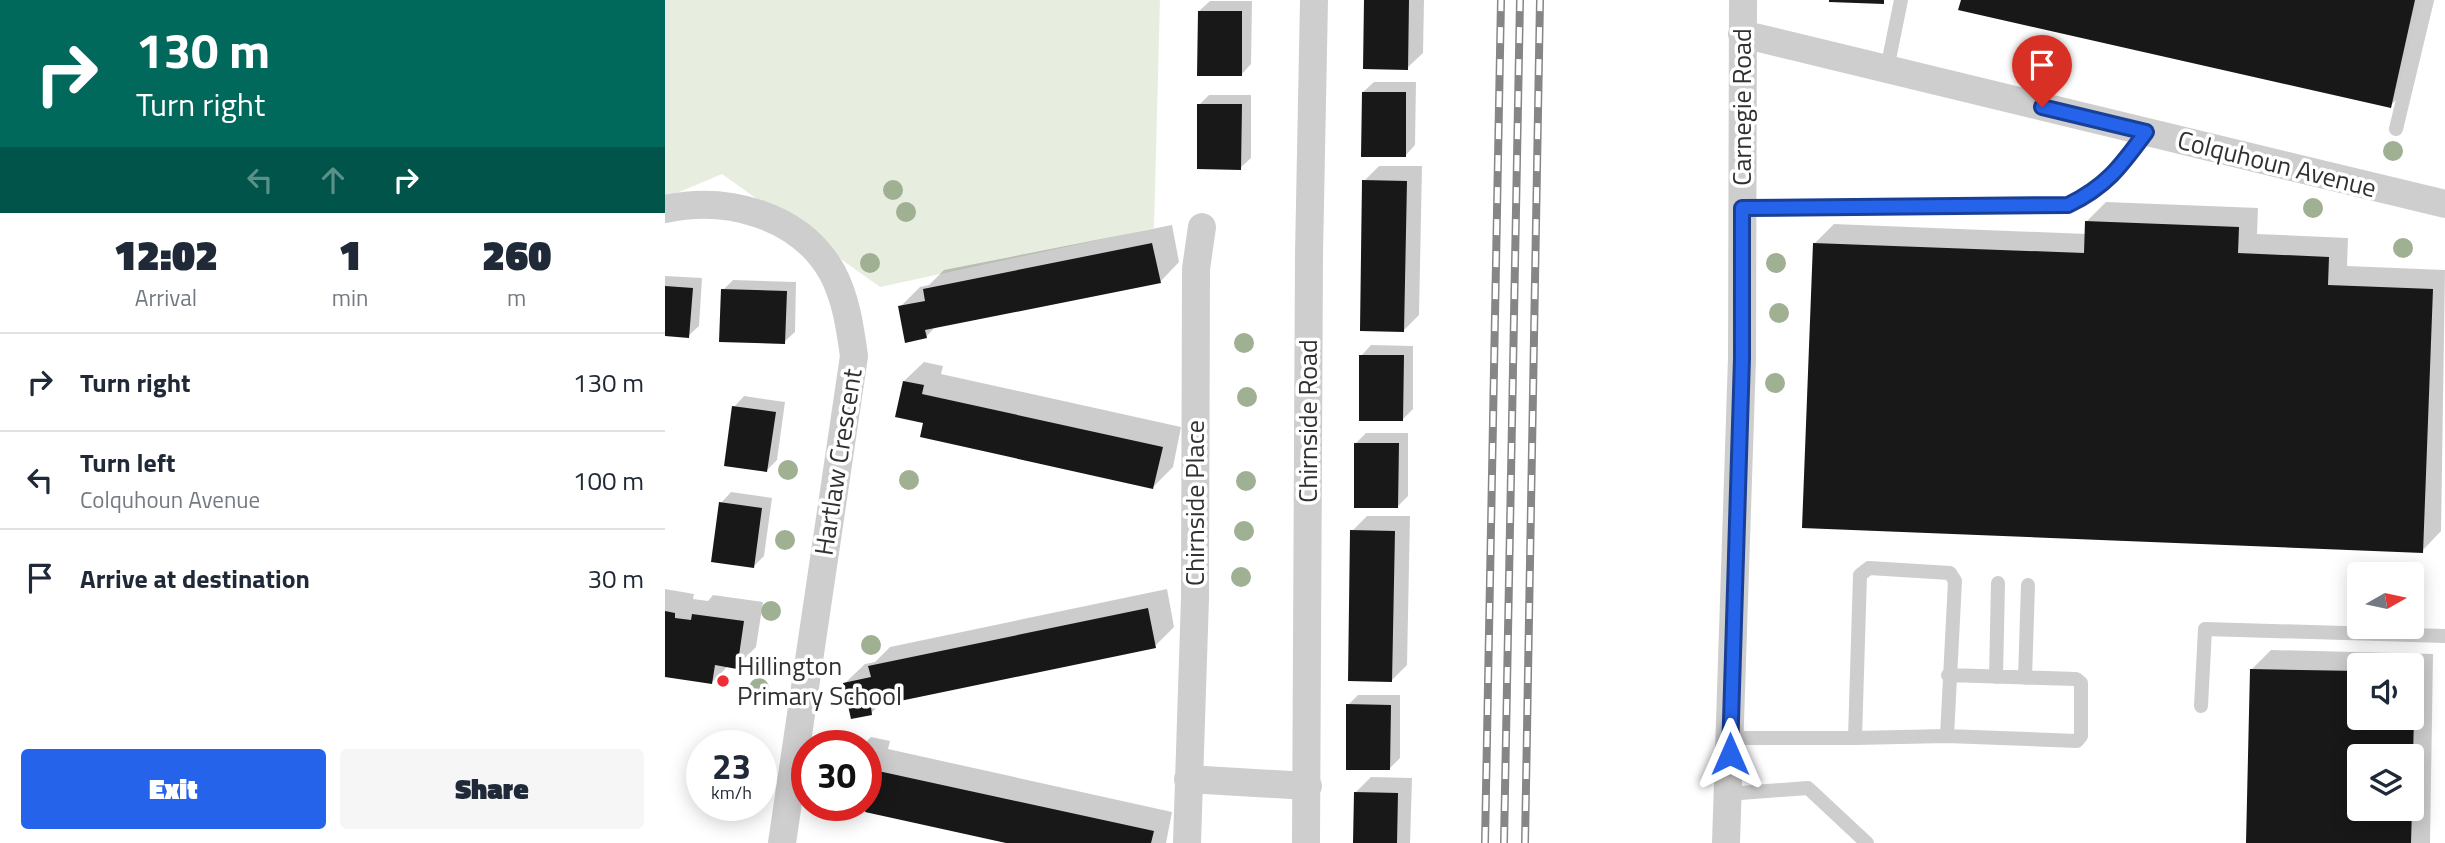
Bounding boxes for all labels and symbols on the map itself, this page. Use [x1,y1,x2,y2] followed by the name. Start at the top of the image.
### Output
[1722,28,1761,186] street label: Carnegie Road
[2012,35,2072,107] pin
[2174,120,2381,207] street label: Colquhoun Avenue
[1288,339,1327,503] street label: Chirnside Road
[803,366,872,558] street label: Hartlaw Crescent
[1175,420,1214,586] street label: Chirnside Place
[2347,562,2424,639] north arrow
[737,646,902,715] place label: Hillington Primary School
[715,673,731,689] marker: Hillington Primary School
[1693,717,1767,791] position arrow
[791,730,882,821] speed limit sign: 30

